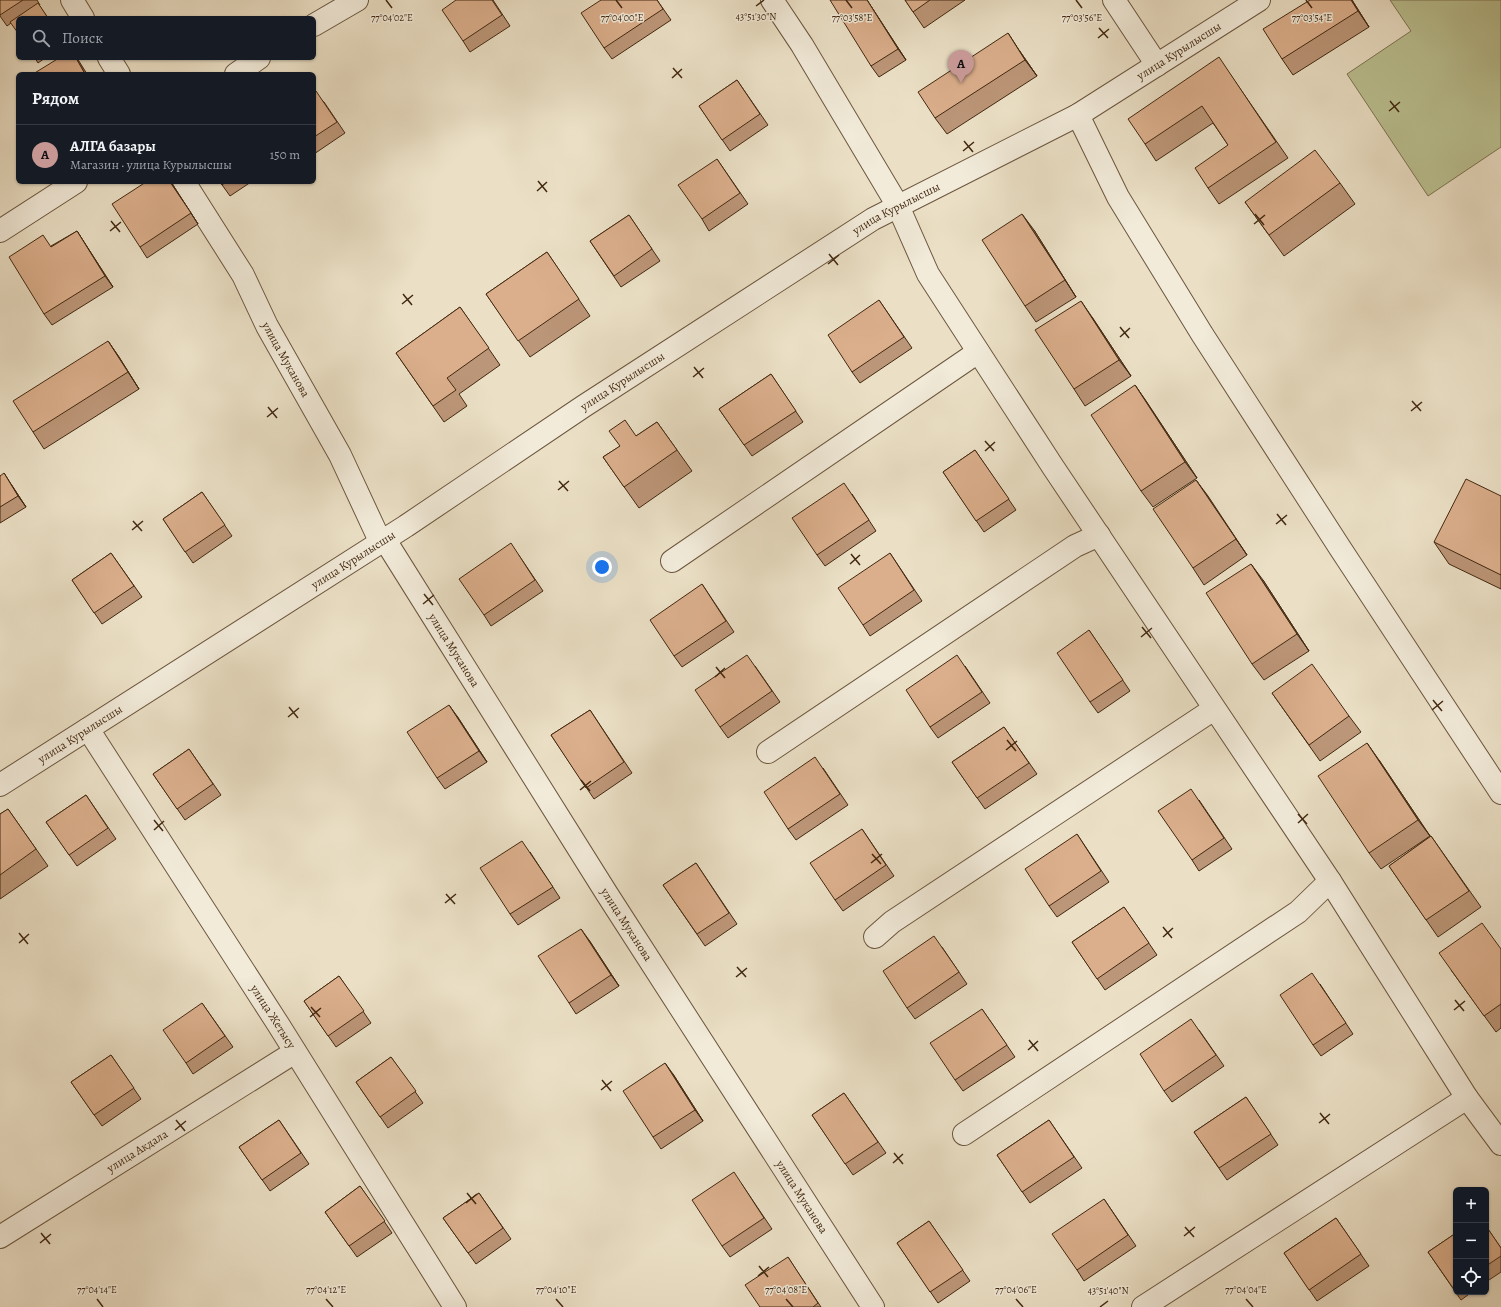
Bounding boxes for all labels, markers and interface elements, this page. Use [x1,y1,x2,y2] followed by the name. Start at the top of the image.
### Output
[736,10,776,23] text: 43°51'30"N
[371,11,413,24] text: 77°04'02"E
[601,11,643,24] text: 77°04'00"E
[832,11,872,24] text: 77°03'58"E
[1062,11,1102,24] text: 77°03'56"E
[1292,11,1332,24] text: 77°03'54"E
[16,16,316,60] search box
[1133,18,1224,84] street label: улица Курылысшы
[30,27,52,49] icon: search
[62,28,103,48] text: Поиск
[948,50,974,83] pin: A
[32,87,79,110] text: Рядом
[70,136,156,156] text: АЛГА базары
[41,146,49,163] text: A
[270,146,300,163] text: 150 m
[70,156,232,173] text: Магазин · улица Курылысшы
[848,178,943,239] street label: улица Курылысшы
[258,318,314,401] street label: улица Муканова
[576,348,668,415] street label: улица Курылысшы
[307,527,399,593] street label: улица Курылысшы
[592,557,612,577] your location
[424,609,483,690] street label: улица Муканова
[34,701,125,767] street label: улица Курылысшы
[596,884,656,965] street label: улица Муканова
[246,981,300,1052] street label: улица Жетысу
[103,1126,171,1177] street label: улица Акдала
[772,1156,832,1237] street label: улица Муканова
[1453,1187,1489,1295] map controls
[1453,1187,1489,1223] button: +
[1453,1223,1489,1259] button: −
[1453,1259,1489,1295] button: locate
[77,1283,117,1296] text: 77°04'14"E
[306,1283,346,1296] text: 77°04'12"E
[536,1283,576,1296] text: 77°04'10"E
[765,1283,807,1296] text: 77°04'08"E
[995,1283,1037,1296] text: 77°04'06"E
[1225,1283,1267,1296] text: 77°04'04"E
[1087,1284,1129,1297] text: 43°51'40"N

